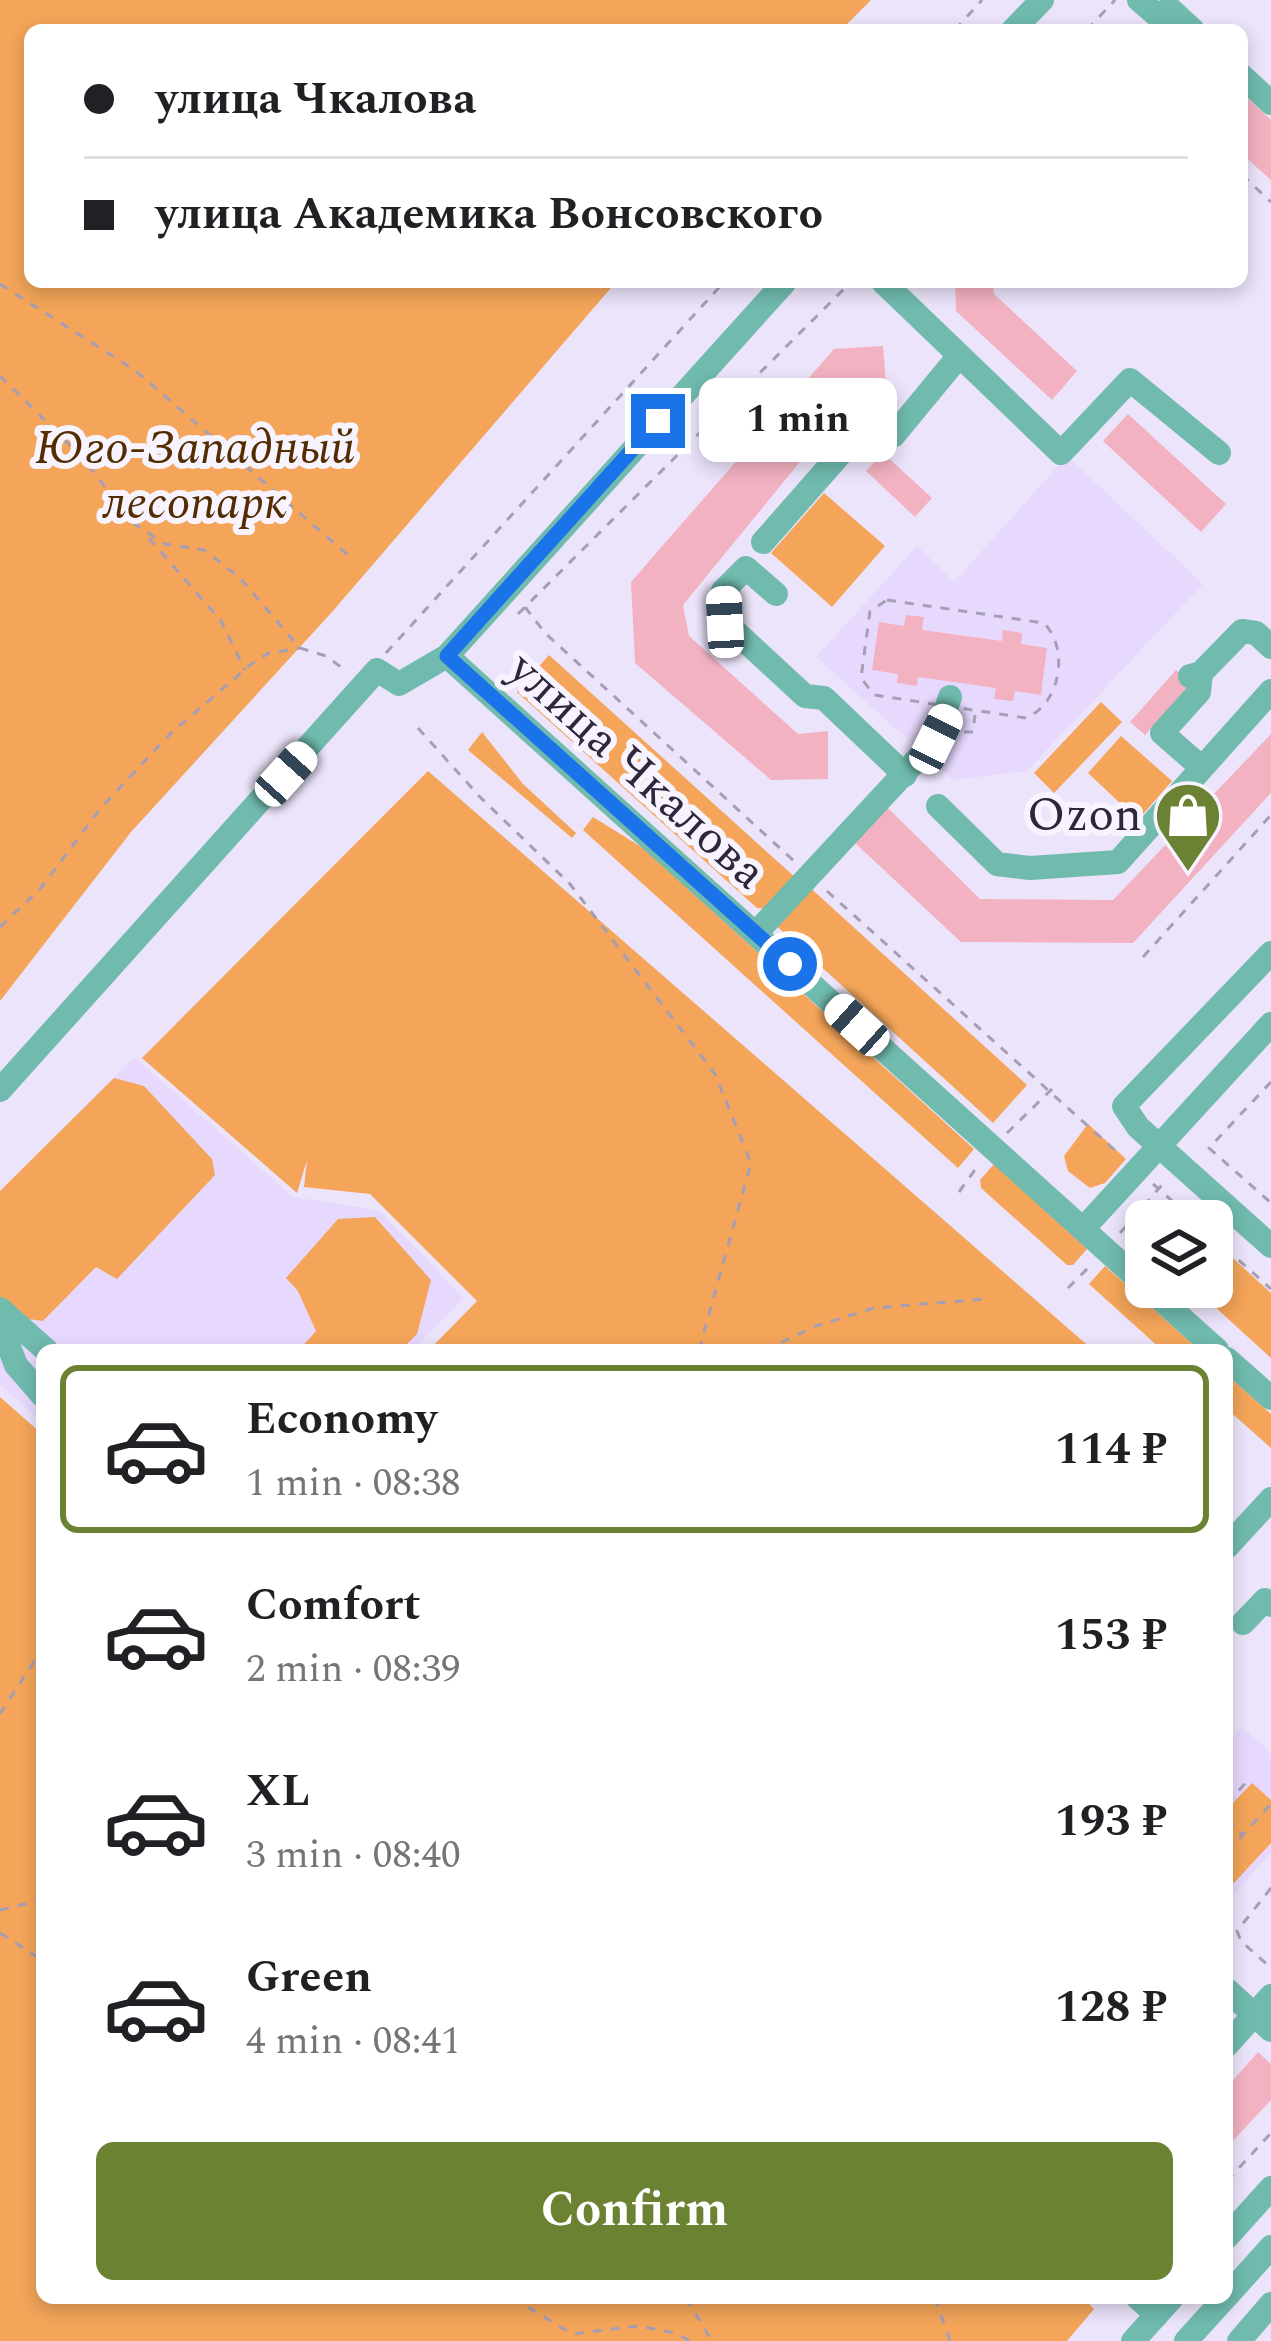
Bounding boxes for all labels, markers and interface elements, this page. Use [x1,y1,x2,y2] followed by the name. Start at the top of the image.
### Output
[156,65,477,134] text: улица Чкалова
[156,180,823,249] text: улица Академика Вонсовского
[700,379,898,463] callout: 1 min
[746,390,850,449] text: 1 min
[631,394,685,448] route end
[35,412,355,540] park label: Юго-Западный лесопарк
[705,585,745,659] car
[490,633,783,907] street label: улица Чкалова
[904,699,968,779] car
[249,735,323,813] car
[1027,779,1142,852] place label: Ozon
[1153,780,1223,874] shop icon: Ozon
[763,937,817,991] route start
[818,988,896,1062] car
[1125,1200,1233,1308] map controls
[1125,1200,1233,1308] button: layers
[246,1385,437,1454] text: Economy
[102,1395,210,1503] icon: car
[1055,1415,1167,1484] text: 114 ₽
[246,1454,461,1513] text: 1 min · 08:38
[246,1571,421,1640] text: Comfort
[102,1581,210,1689] icon: car
[1055,1601,1167,1670] text: 153 ₽
[246,1640,461,1699] text: 2 min · 08:39
[246,1757,310,1826] text: XL
[102,1767,210,1875] icon: car
[1055,1787,1167,1856] text: 193 ₽
[246,1826,461,1885] text: 3 min · 08:40
[246,1943,372,2012] text: Green
[102,1953,210,2061] icon: car
[1055,1973,1167,2042] text: 128 ₽
[246,2012,461,2071] text: 4 min · 08:41
[96,2142,1173,2280] button: Confirm

